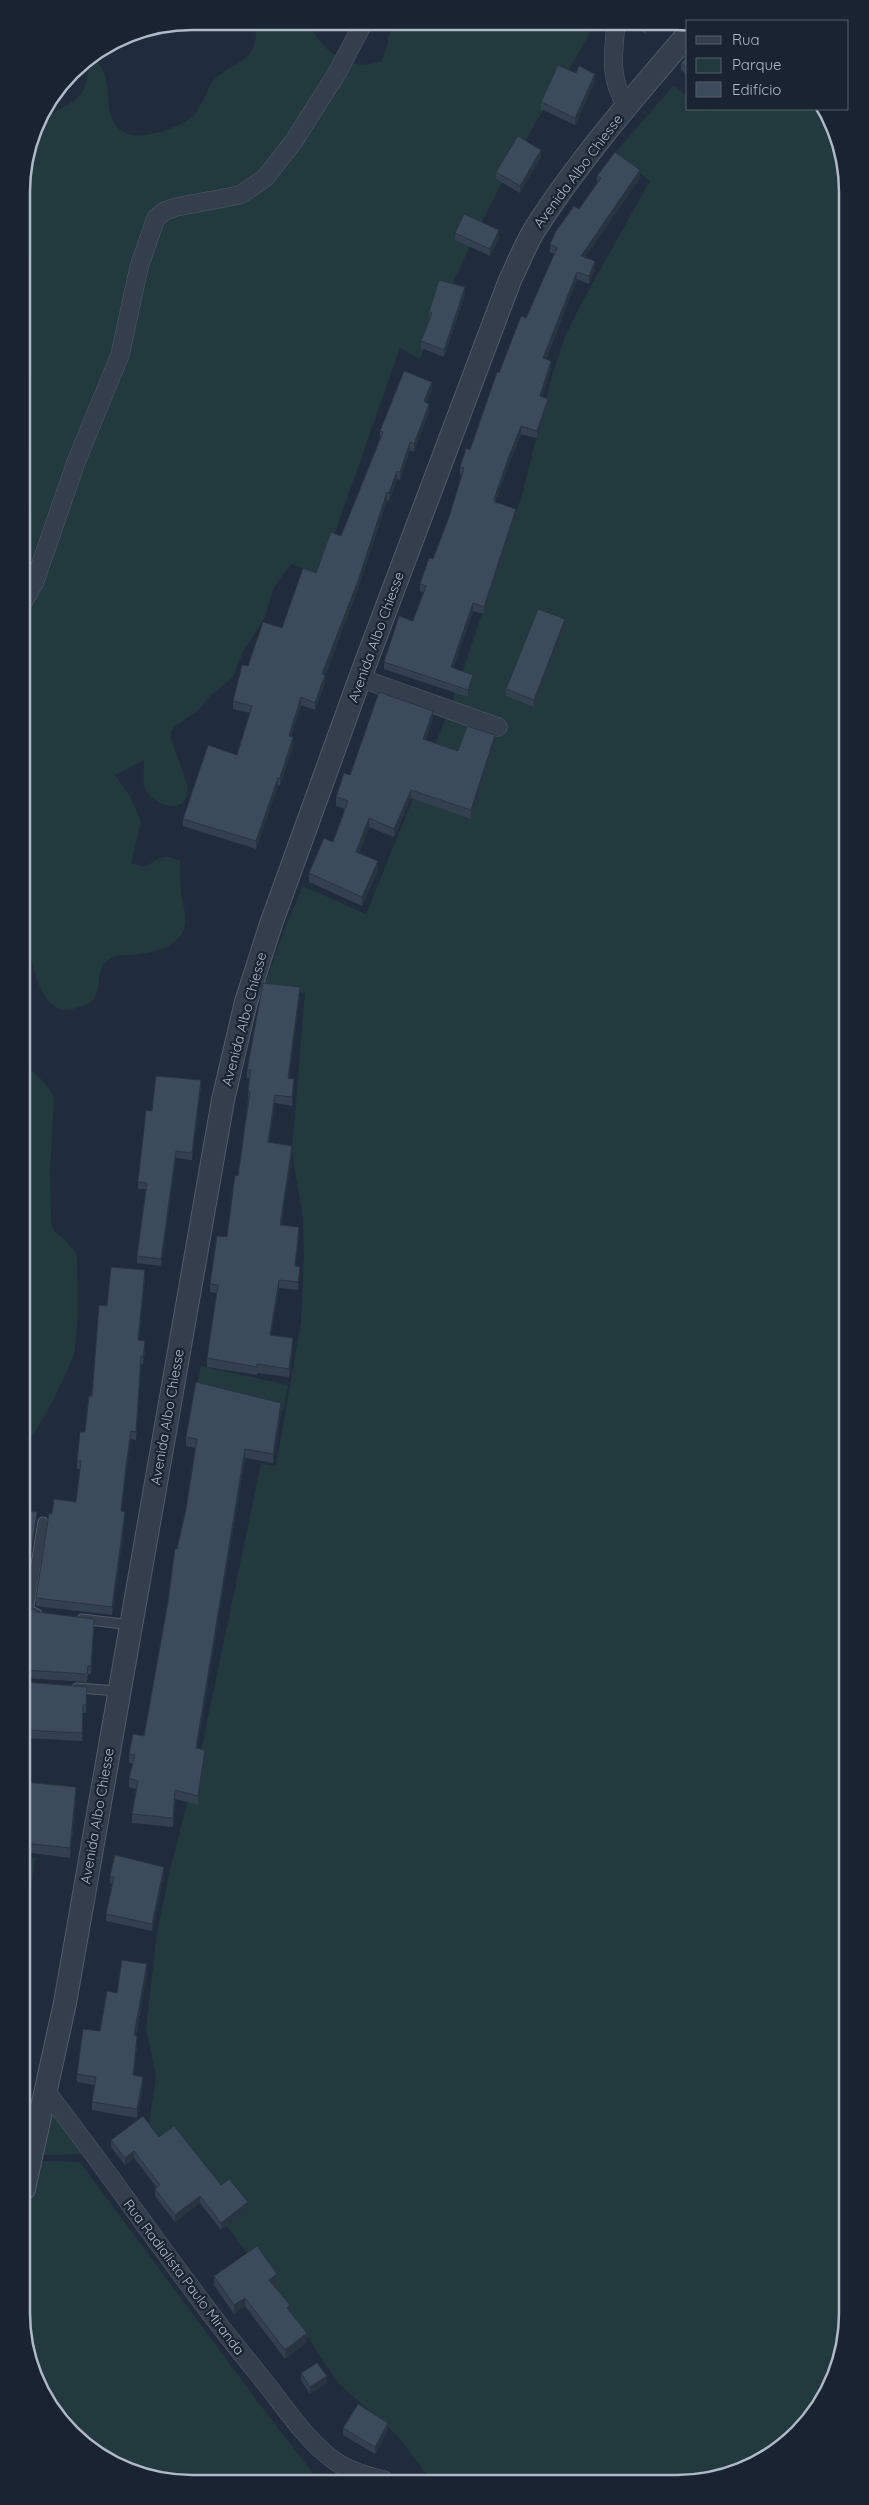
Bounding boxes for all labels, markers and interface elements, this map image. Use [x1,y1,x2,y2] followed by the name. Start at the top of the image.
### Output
[686,20,849,110] legend
[732,30,760,49] text: Rua
[732,55,782,74] text: Parque
[732,80,781,99] text: Edifício
[529,110,627,231] street label: Avenida Albo Chiesse
[344,569,408,705] street label: Avenida Albo Chiesse
[217,950,271,1088] street label: Avenida Albo Chiesse
[146,1347,188,1486] street label: Avenida Albo Chiesse
[76,1746,118,1885] street label: Avenida Albo Chiesse
[119,2196,249,2358] street label: Rua Radialista Paulo Miranda

